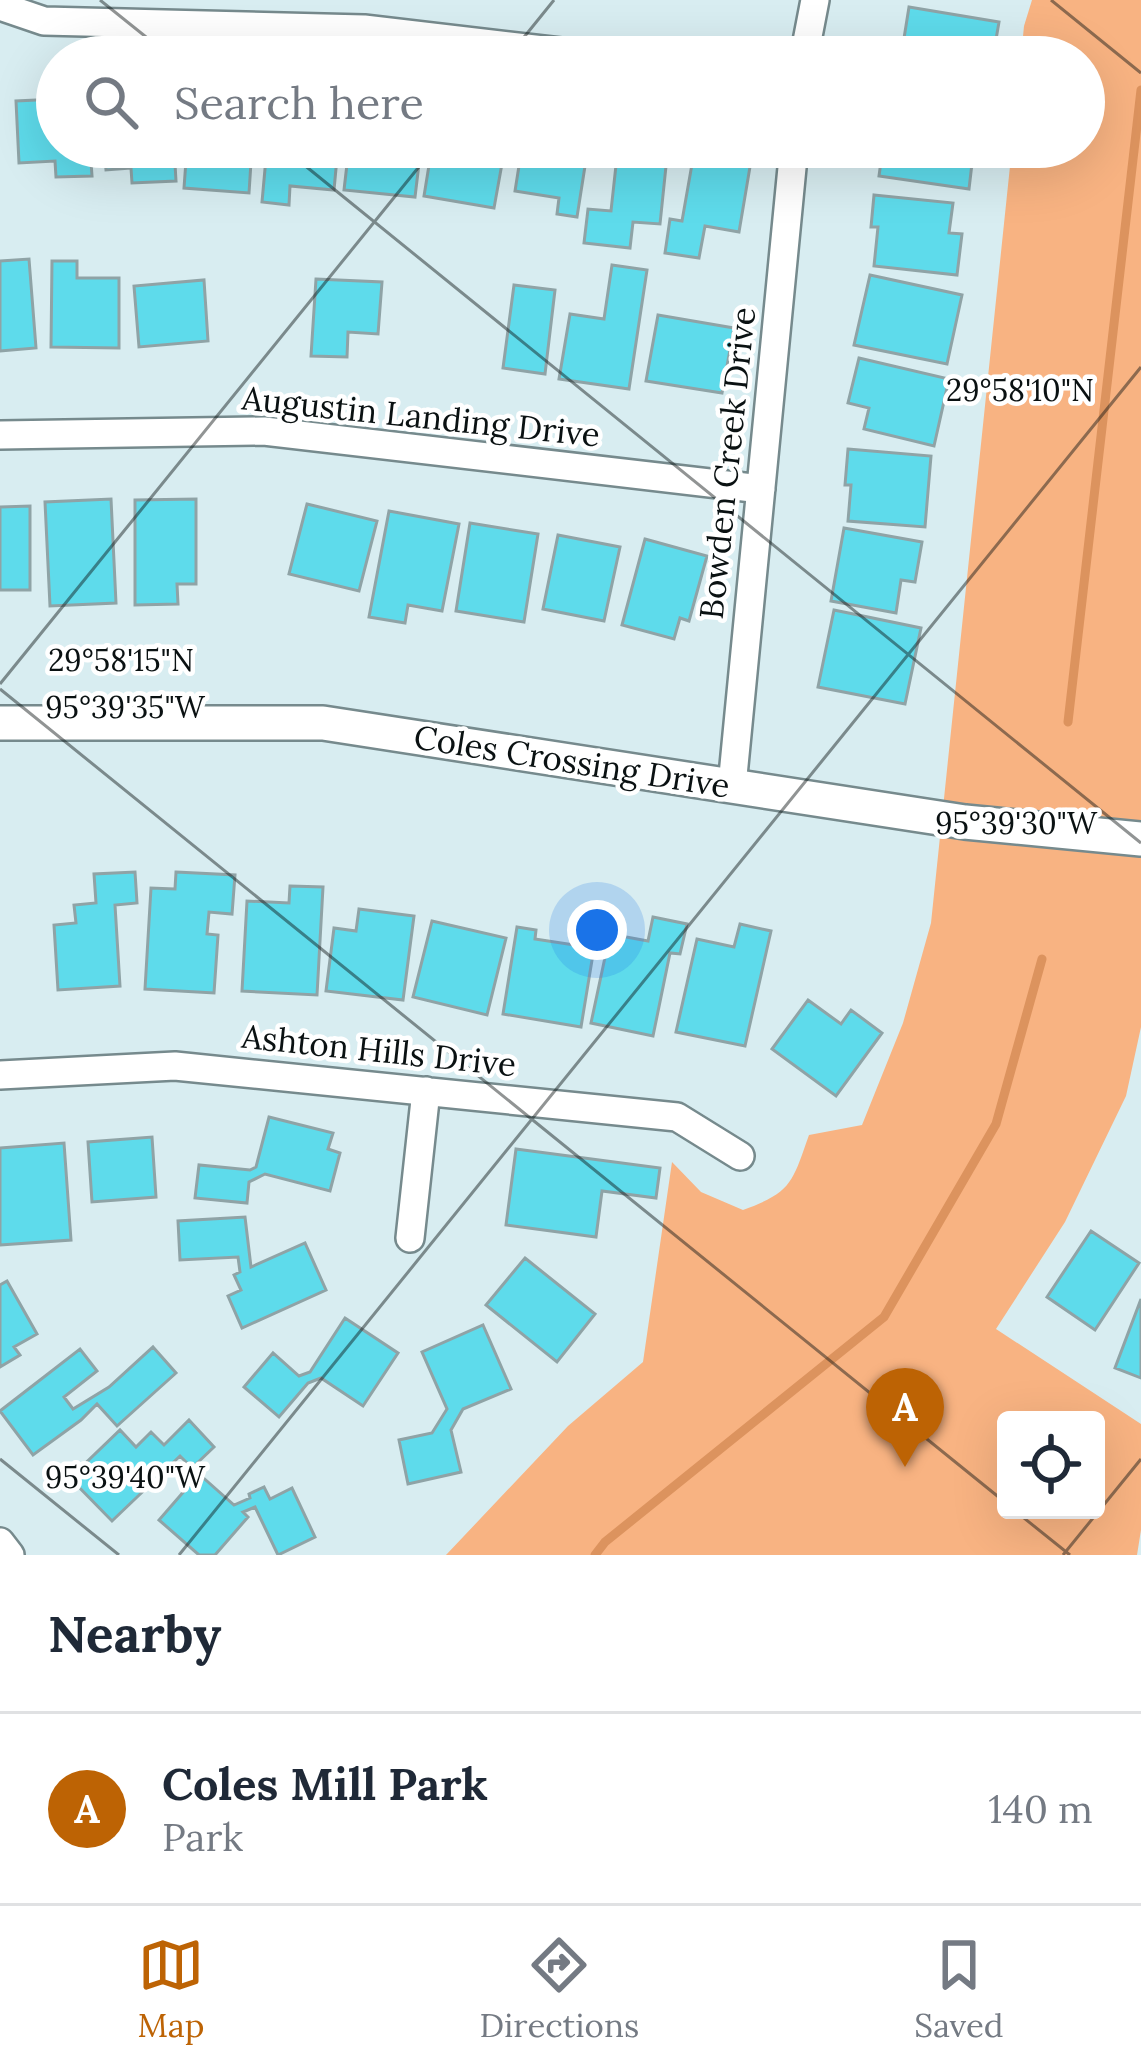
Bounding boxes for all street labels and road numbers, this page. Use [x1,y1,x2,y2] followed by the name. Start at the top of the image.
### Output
[690,305,764,621] street label: Bowden Creek Drive
[239,376,602,456] street label: Augustin Landing Drive
[411,715,733,807] street label: Coles Crossing Drive
[239,1015,518,1085] street label: Ashton Hills Drive

